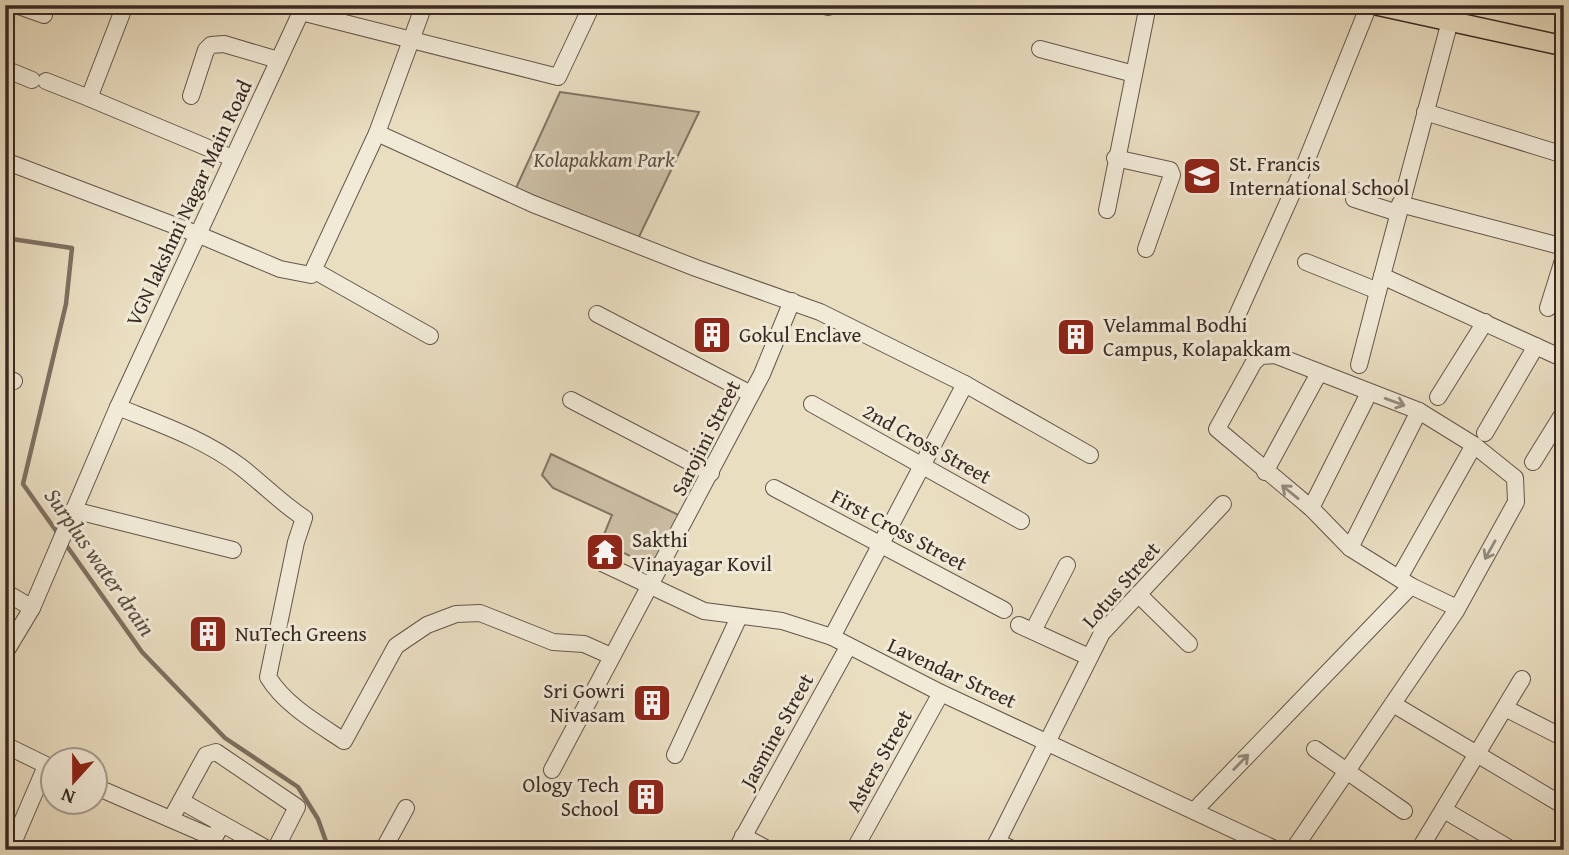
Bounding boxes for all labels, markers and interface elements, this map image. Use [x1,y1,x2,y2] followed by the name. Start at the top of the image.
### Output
[118,74,260,331] street label: VGN lakshmi Nagar Main Road
[532,144,675,175] park label: Kolapakkam Park
[1229,148,1410,203] place label: St. Francis International School
[1181,155,1223,197] school or university icon: St. Francis International School
[1103,309,1291,364] place label: Velammal Bodhi Campus, Kolapakkam
[691,314,733,356] building icon: Gokul Enclave
[1055,316,1097,358] building icon: Velammal Bodhi Campus, Kolapakkam
[739,319,862,350] place label: Gokul Enclave
[663,374,748,501] street label: Sarojini Street
[857,395,998,492] street label: 2nd Cross Street
[1383,397,1405,409] one-way arrow
[37,481,164,643] water label: Surplus water drain
[826,481,973,579] street label: First Cross Street
[1282,484,1300,499] one-way arrow
[632,524,772,579] place label: Sakthi Vinayagar Kovil
[584,531,626,573] temple icon: Sakthi Vinayagar Kovil
[1074,534,1167,635] street label: Lotus Street
[1483,539,1497,559] one-way arrow
[187,613,229,655] building icon: NuTech Greens
[235,618,367,649] place label: NuTech Greens
[883,629,1022,716] street label: Lavendar Street
[731,667,821,797] street label: Jasmine Street
[543,675,625,730] place label: Sri Gowri Nivasam
[631,682,673,724] building icon: Sri Gowri Nivasam
[838,703,920,818] street label: Asters Street
[38,746,108,816] north arrow
[1233,754,1250,771] one-way arrow
[523,769,619,824] place label: Ology Tech School
[625,776,667,818] building icon: Ology Tech School
[57,781,79,812] text: N

